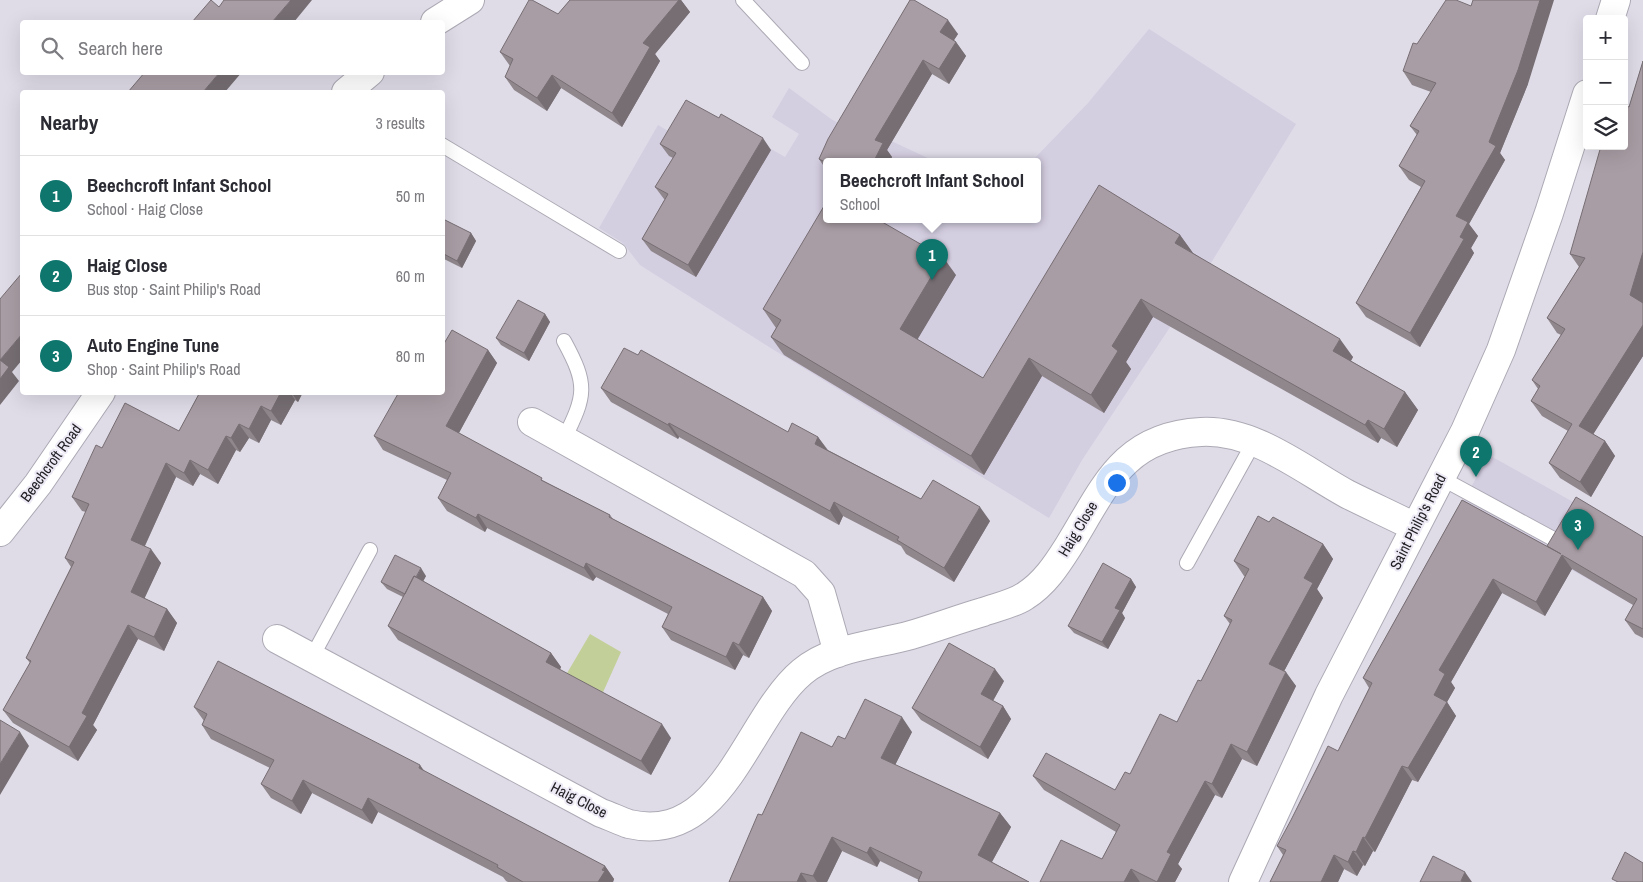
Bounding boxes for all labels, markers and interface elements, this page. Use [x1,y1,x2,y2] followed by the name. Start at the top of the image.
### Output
[1583,15,1628,150] map controls
[1583,15,1628,60] button: +
[20,20,445,75] search box
[38,34,66,62] icon: search
[78,35,163,61] text: Search here
[1583,60,1628,105] button: −
[1583,105,1628,150] button: layers
[40,108,98,137] text: Nearby
[375,112,425,134] text: 3 results
[823,158,1041,223] popup
[840,167,1024,193] text: Beechcroft Infant School
[87,172,271,198] text: Beechcroft Infant School
[52,185,60,207] text: 1
[396,185,425,207] text: 50 m
[840,193,880,215] text: School
[87,198,203,220] text: School · Haig Close
[916,239,948,280] pin: 1
[87,252,168,278] text: Haig Close
[52,265,60,287] text: 2
[396,265,425,287] text: 60 m
[87,278,261,300] text: Bus stop · Saint Philip's Road
[87,332,219,358] text: Auto Engine Tune
[52,345,60,367] text: 3
[396,345,425,367] text: 80 m
[87,358,241,380] text: Shop · Saint Philip's Road
[15,419,86,506] street label: Beechcroft Road
[1460,436,1492,477] pin: 2
[1104,470,1130,496] your location
[1384,470,1451,573] street label: Saint Philip's Road
[1053,497,1102,560] street label: Haig Close
[1562,509,1594,550] pin: 3
[547,776,611,823] street label: Haig Close

